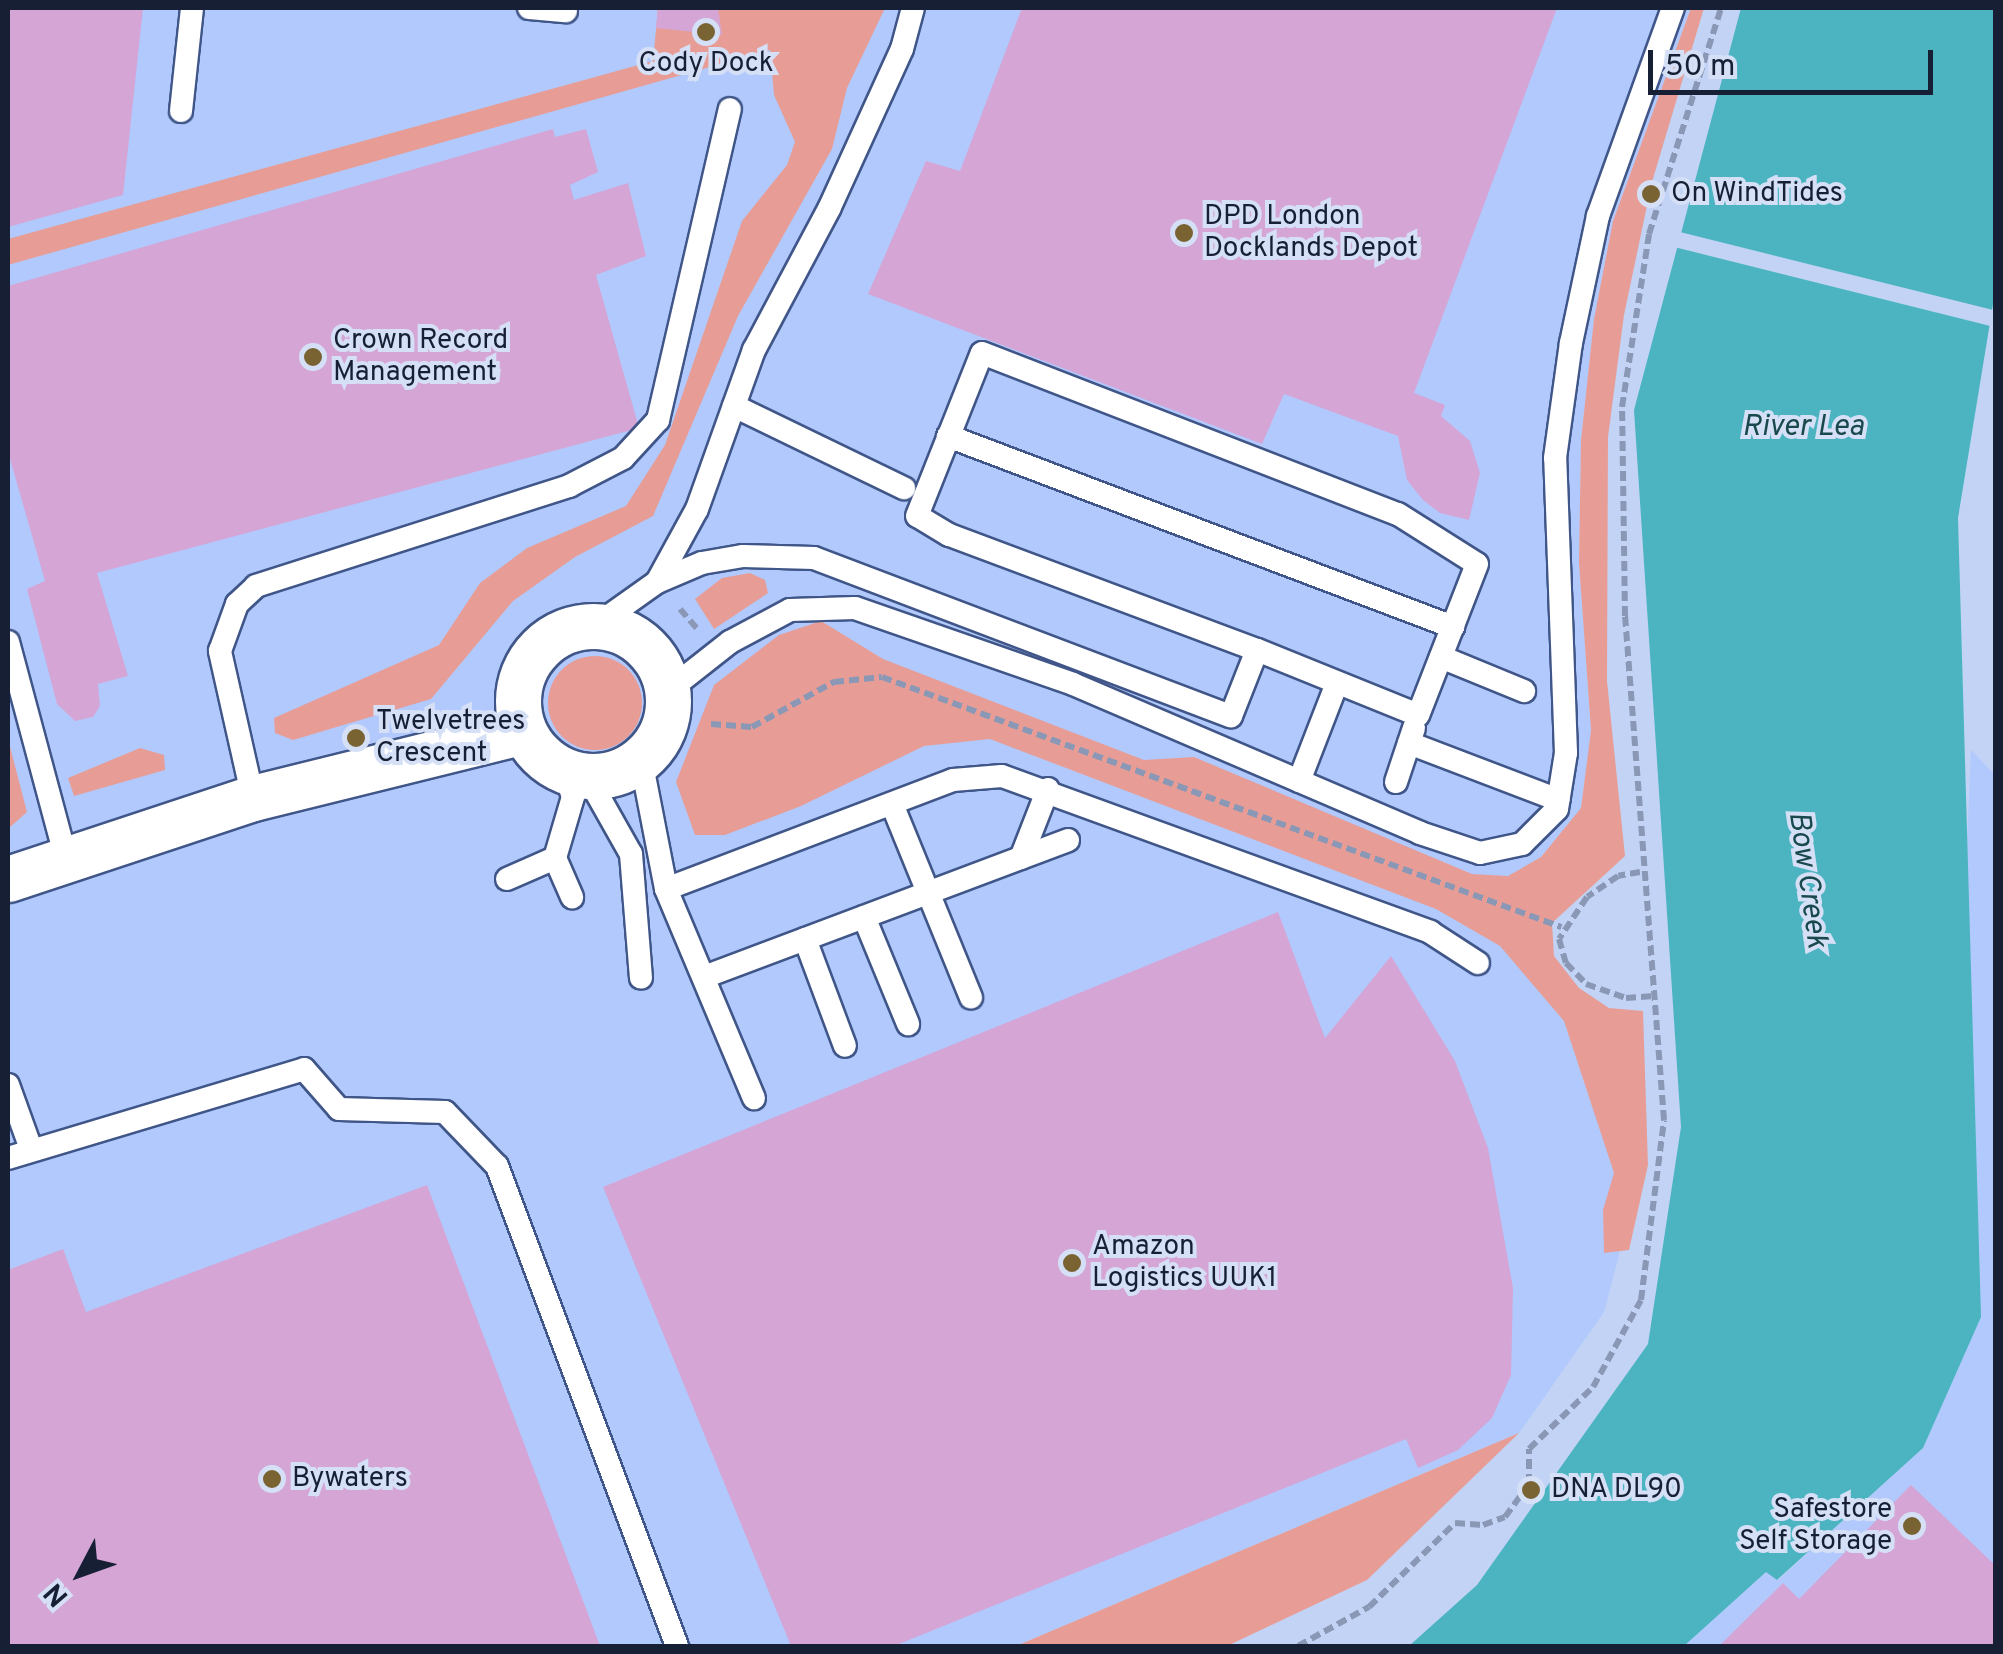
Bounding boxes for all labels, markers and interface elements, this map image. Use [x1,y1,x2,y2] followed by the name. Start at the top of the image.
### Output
[695,21,717,43] marker: Cody Dock
[1653,30,1938,92] scale bar
[638,47,774,81] place label: Cody Dock
[1665,49,1735,86] text: 50 m
[1671,177,1844,211] place label: On WindTides
[1640,183,1662,205] marker: On WindTides
[1204,200,1418,266] place label: DPD London Docklands Depot
[1173,222,1195,244] marker: DPD London Docklands Depot
[333,324,508,390] place label: Crown Record Management
[302,346,324,368] marker: Crown Record Management
[1742,410,1864,446] water label: River Lea
[376,705,525,771] place label: Twelvetrees Crescent
[345,727,367,749] marker: Twelvetrees Crescent
[1779,809,1833,951] water label: Bow Creek
[1092,1230,1277,1296] place label: Amazon Logistics UUK1
[1061,1252,1083,1274] marker: Amazon Logistics UUK1
[292,1462,408,1496] place label: Bywaters
[261,1468,283,1490] marker: Bywaters
[1551,1473,1683,1507] place label: DNA DL90
[1520,1479,1542,1501] marker: DNA DL90
[1739,1493,1892,1559] place label: Safestore Self Storage
[1901,1515,1923,1537] marker: Safestore Self Storage
[30,1524,130,1624] north arrow
[37,1574,78,1613] text: N

